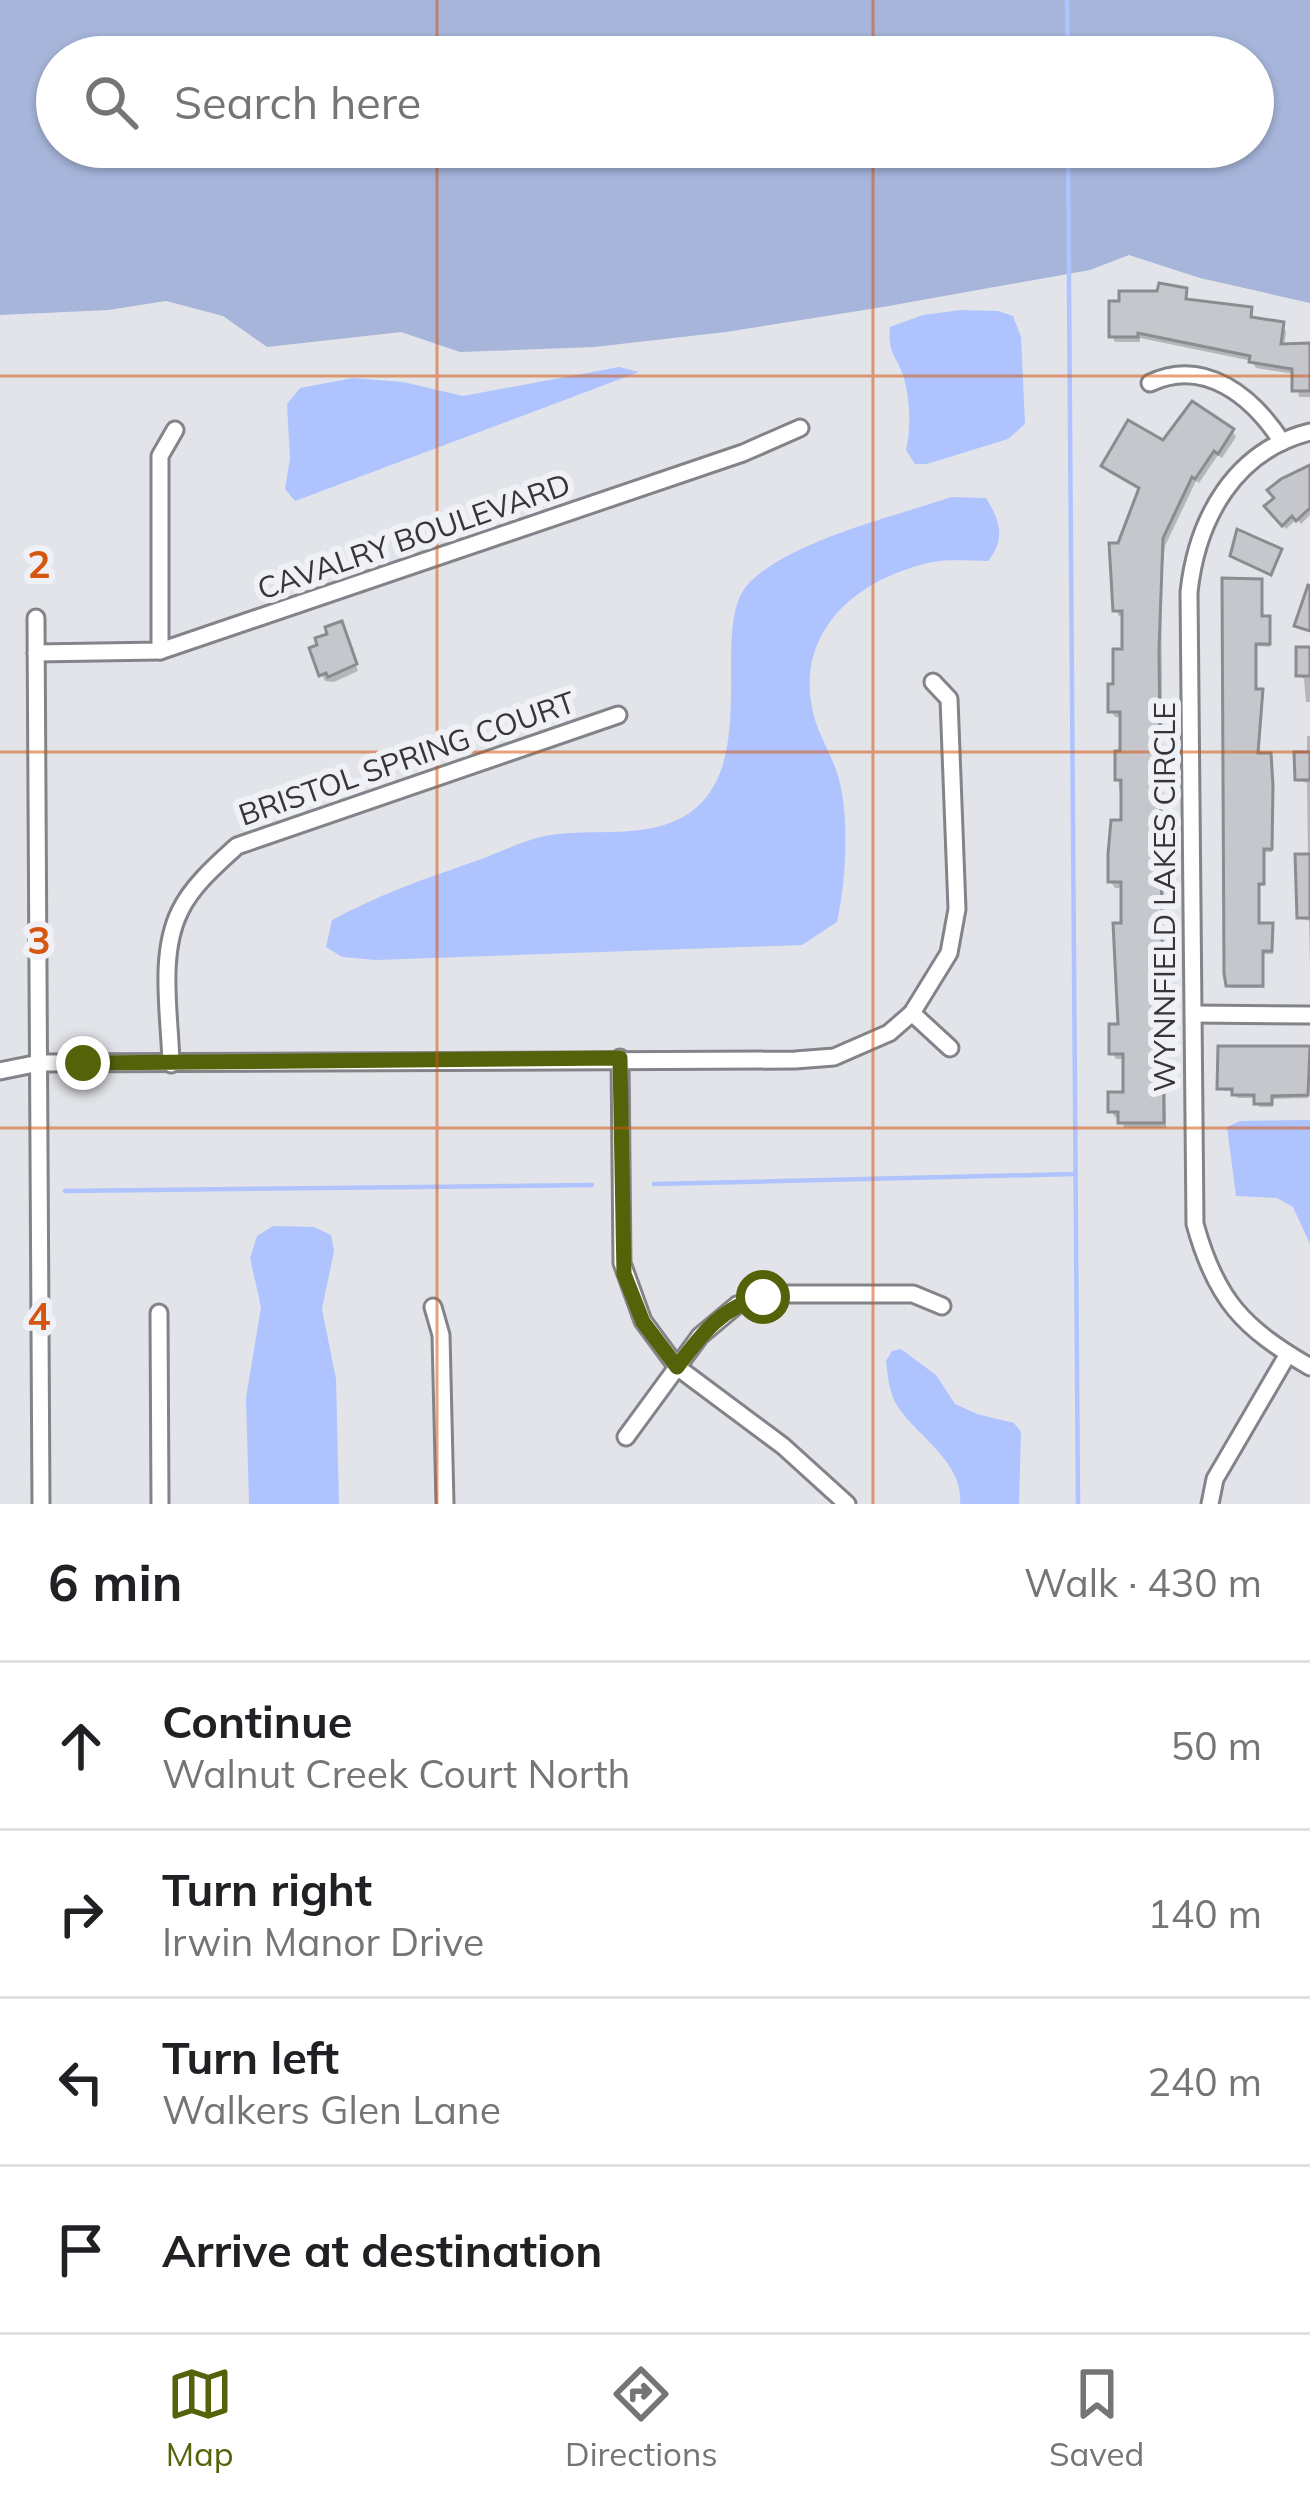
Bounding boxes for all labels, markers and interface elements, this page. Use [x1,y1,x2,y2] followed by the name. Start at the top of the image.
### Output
[36,36,1274,168] search box
[78,69,144,135] icon: search
[174,74,421,130] text: Search here
[252,465,575,607] street label: CAVALRY BOULEVARD
[27,539,51,588] text: 2
[233,683,580,834] street label: BRISTOL SPRING COURT
[1145,702,1183,1092] street label: WYNNFIELD LAKES CIRCLE
[27,915,51,964] text: 3
[56,1036,110,1090] route end
[736,1270,790,1324] route start
[27,1291,51,1340] text: 4
[48,1550,183,1614] text: 6 min
[1024,1558,1262,1607] text: Walk · 430 m
[162,1693,352,1749] text: Continue
[48,1713,114,1779] icon: ahead
[1171,1721,1262,1770] text: 50 m
[162,1749,630,1798] text: Walnut Creek Court North
[162,1861,372,1917] text: Turn right
[48,1881,114,1947] icon: right
[1147,1889,1262,1938] text: 140 m
[162,1917,484,1966] text: Irwin Manor Drive
[162,2029,339,2085] text: Turn left
[48,2049,114,2115] icon: left
[1147,2057,1262,2106] text: 240 m
[162,2085,501,2134] text: Walkers Glen Lane
[48,2217,114,2283] icon: arrive
[162,2222,602,2278] text: Arrive at destination
[166,2361,234,2474] tab: Map
[565,2361,718,2474] tab: Directions
[1049,2361,1144,2474] tab: Saved

